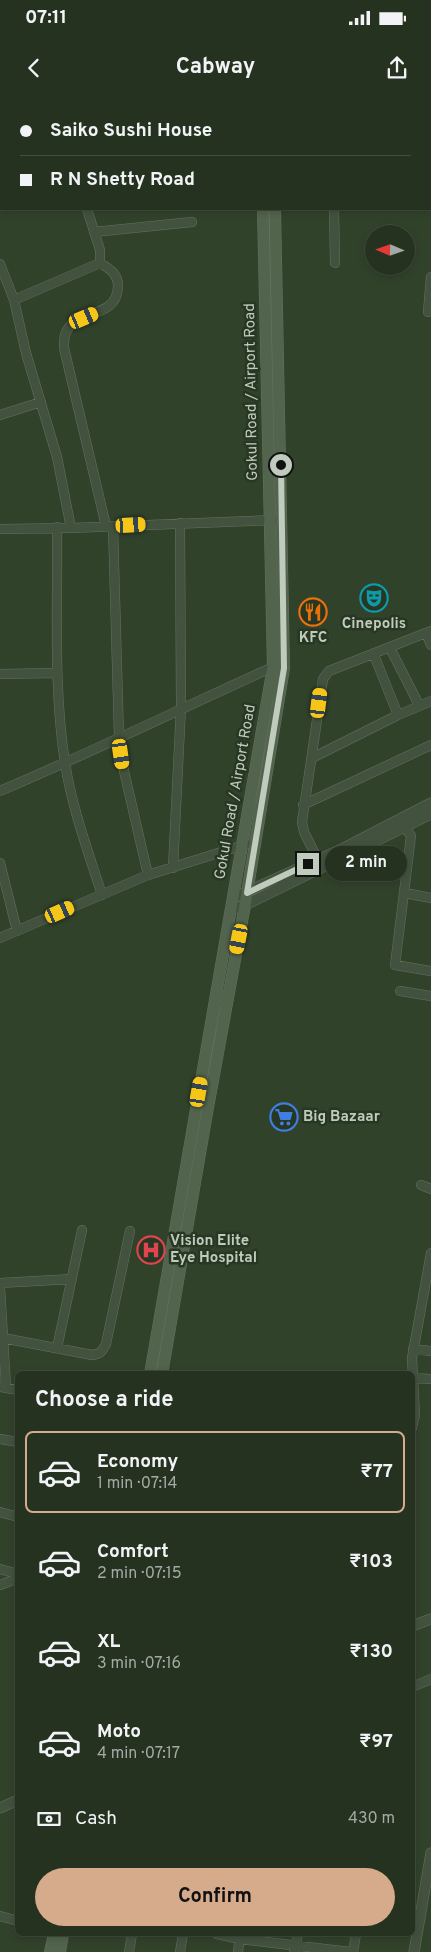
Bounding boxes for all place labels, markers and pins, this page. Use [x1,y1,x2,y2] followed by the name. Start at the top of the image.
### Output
[359,583,389,613] theatre icon: Cinepolis
[298,597,328,627] restaurant icon: KFC
[342,615,406,634] place label: Cinepolis
[299,629,327,648] place label: KFC
[269,1102,299,1132] supermarket icon: Big Bazaar
[303,1108,381,1127] place label: Big Bazaar
[170,1232,257,1268] place label: Vision Elite Eye Hospital
[136,1235,166,1265] hospital icon: Vision Elite Eye Hospital

